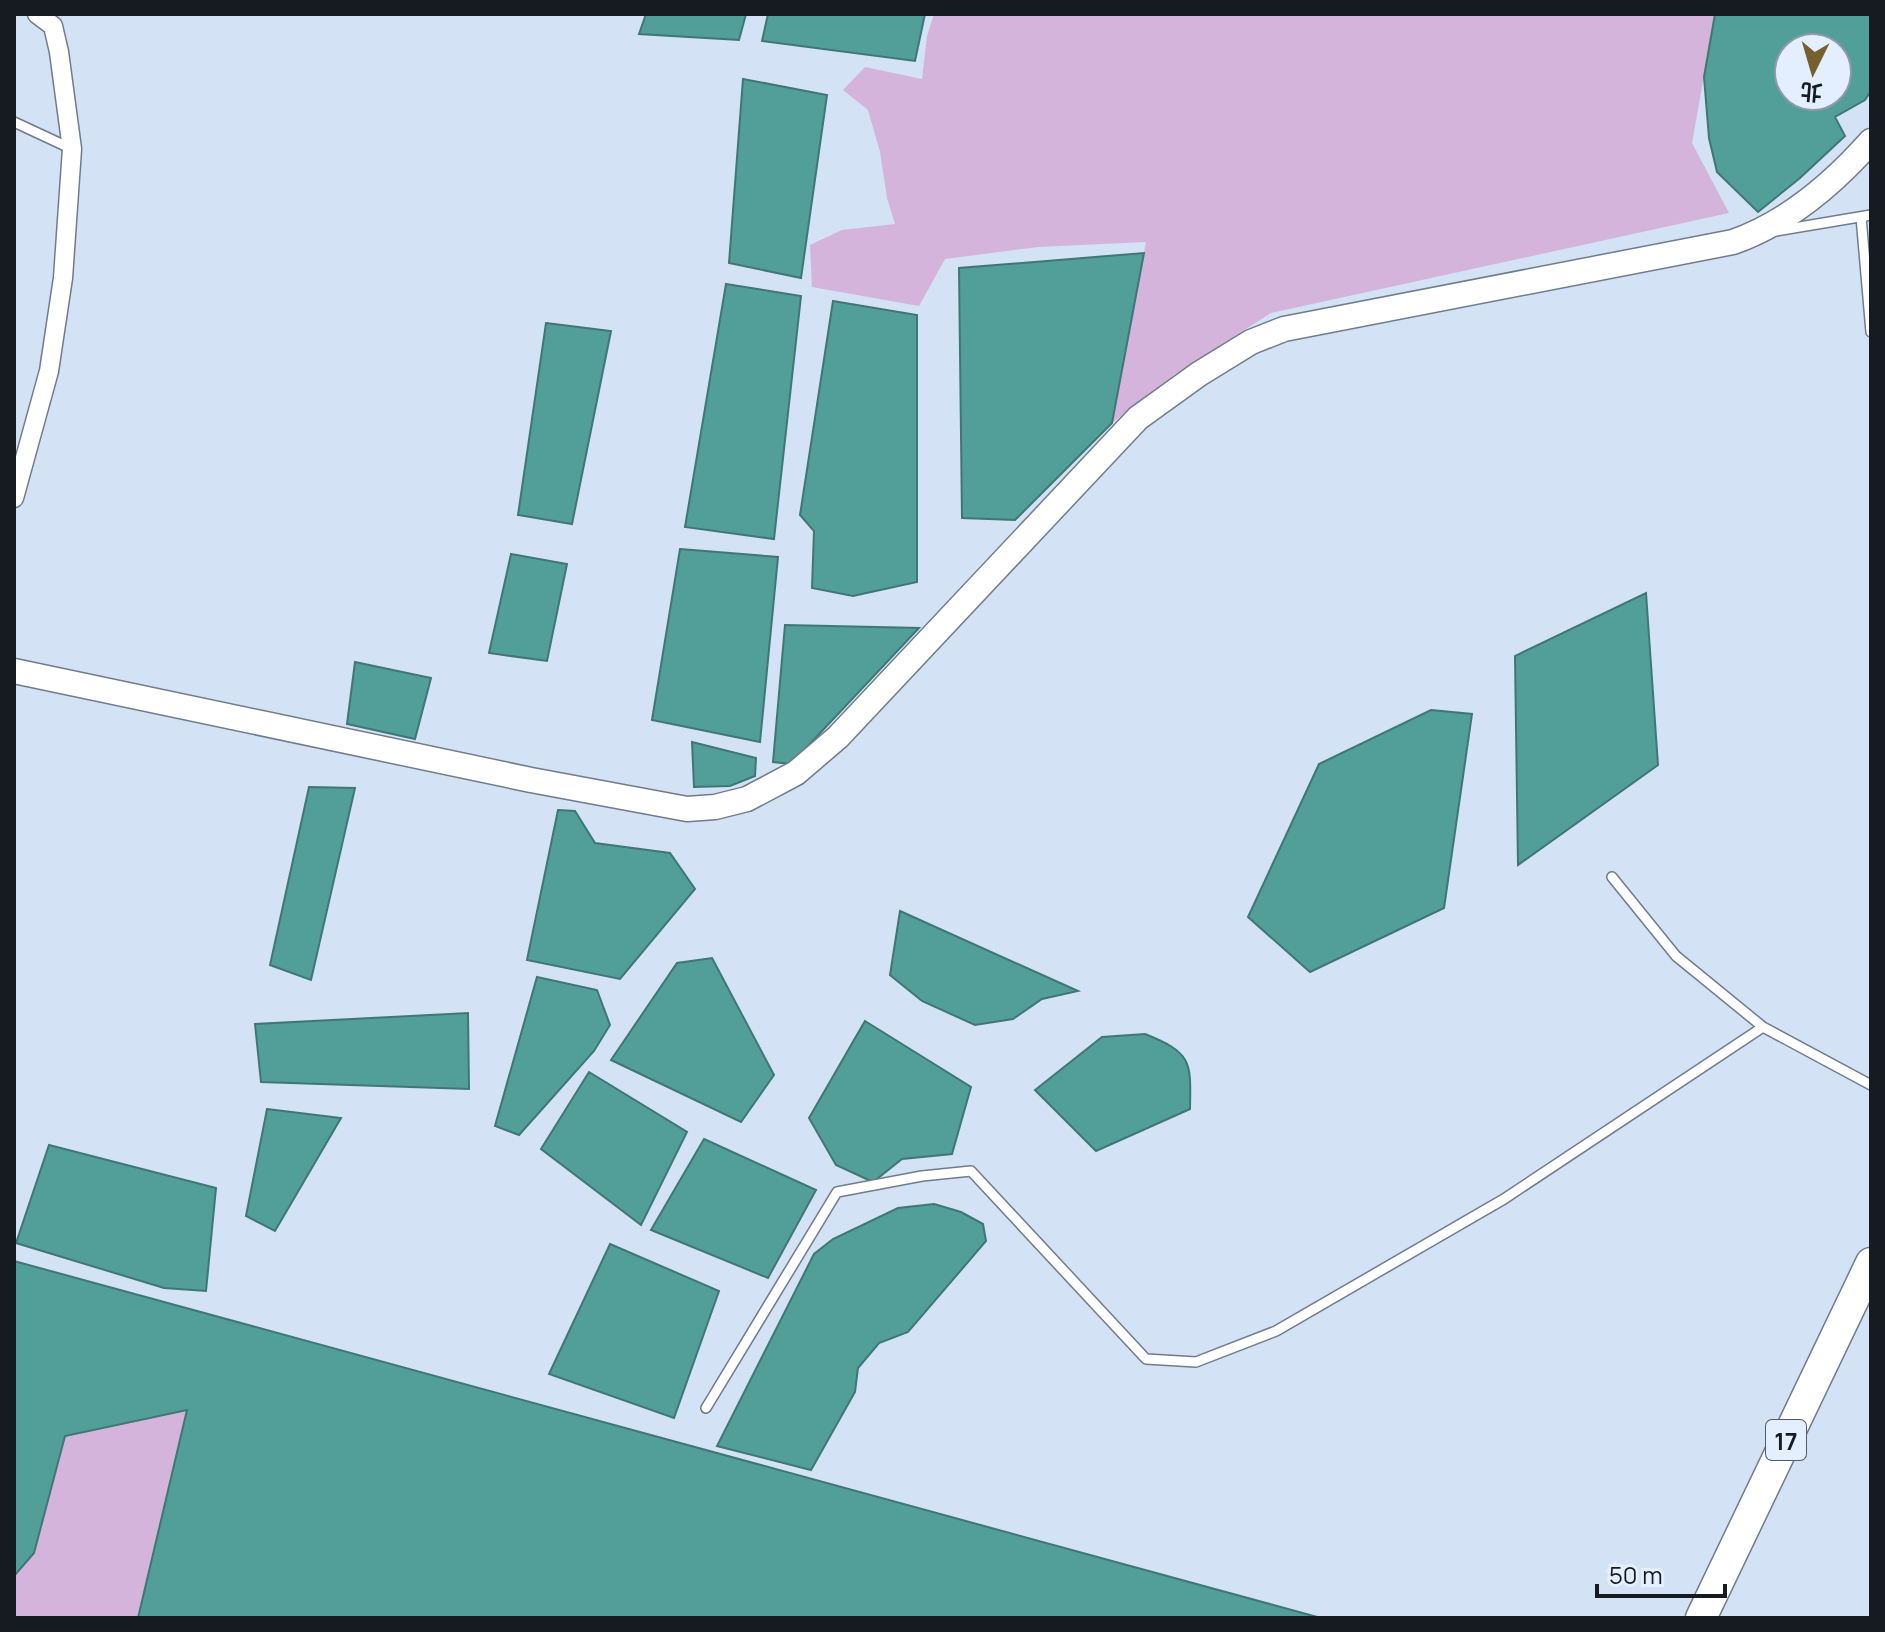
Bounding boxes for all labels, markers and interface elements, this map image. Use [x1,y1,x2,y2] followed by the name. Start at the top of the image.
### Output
[1773,32,1853,112] north arrow
[1799,76,1824,108] text: 北
[1766,1420,1806,1460] road number: 17
[1597,1548,1725,1598] scale bar
[1609,1558,1663,1591] text: 50 m

